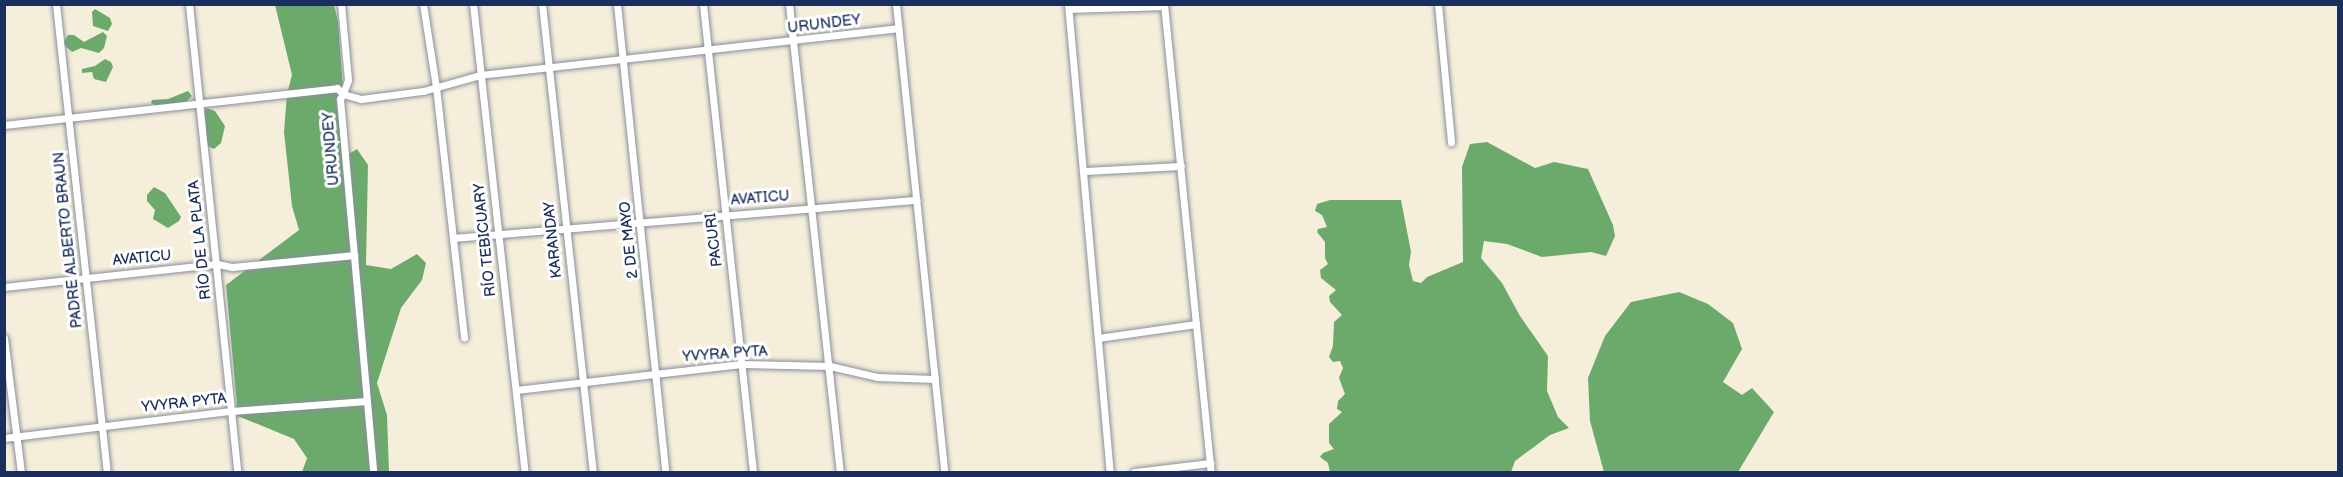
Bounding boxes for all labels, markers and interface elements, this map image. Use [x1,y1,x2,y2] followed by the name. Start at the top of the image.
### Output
[786,11,862,37] street label: URUNDEY
[319,112,343,186] street label: URUNDEY
[50,151,86,329] street label: PADRE ALBERTO BRAUN
[185,179,215,301] street label: RÍO DE LA PLATA
[470,182,500,298] street label: RÍO TEBICUARY
[730,187,790,209] street label: AVATICU
[616,200,642,280] street label: 2 DE MAYO
[540,201,566,279] street label: KARANDAY
[702,212,726,268] street label: PACURI
[112,246,172,270] street label: AVATICU
[682,342,768,366] street label: YVYRA PYTA
[141,390,227,416] street label: YVYRA PYTA

